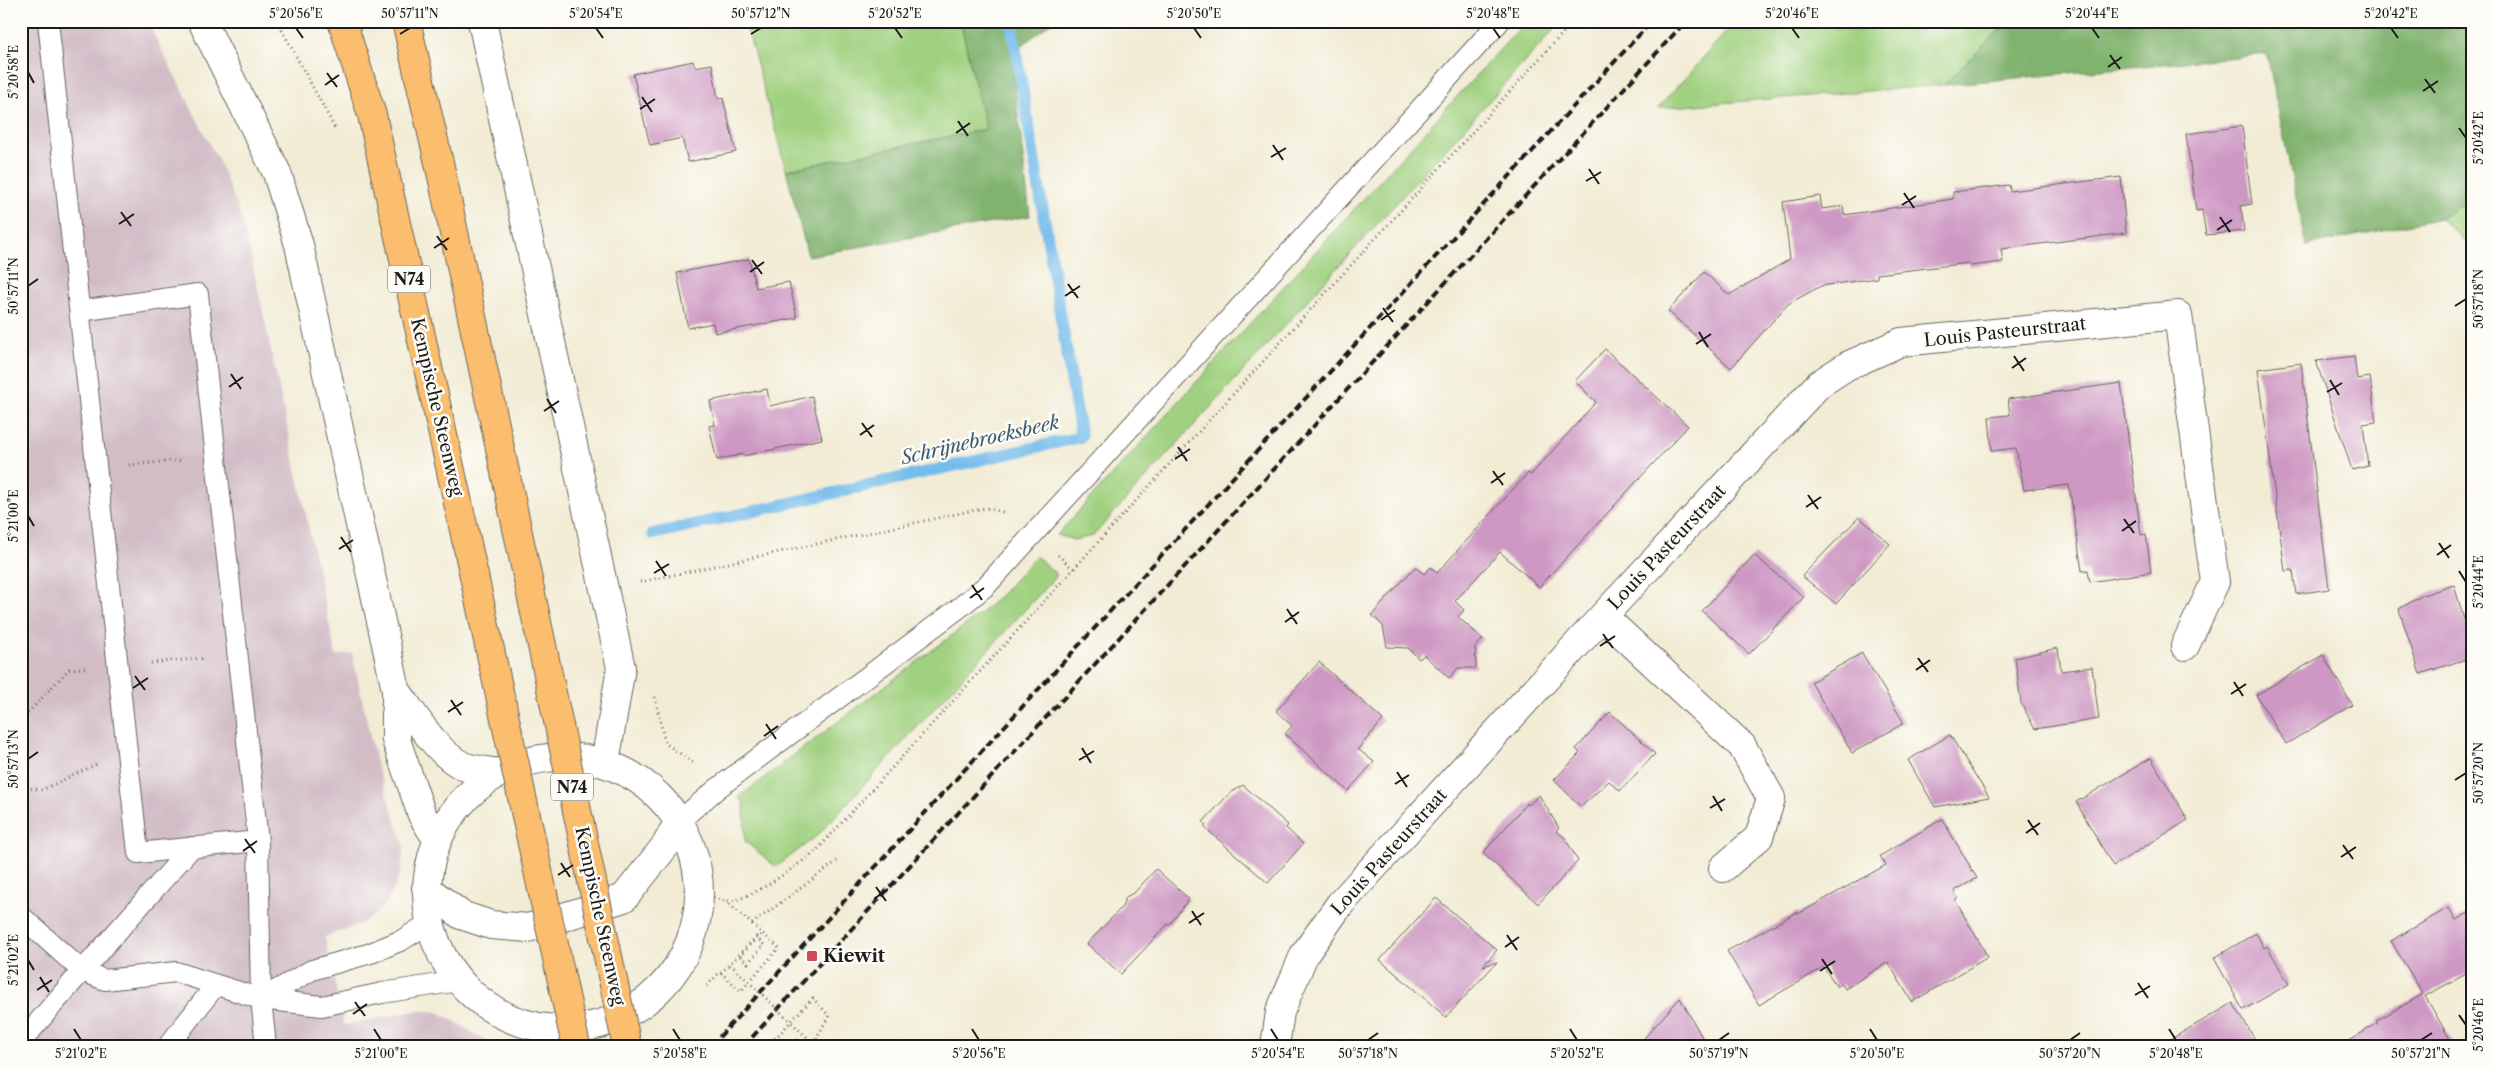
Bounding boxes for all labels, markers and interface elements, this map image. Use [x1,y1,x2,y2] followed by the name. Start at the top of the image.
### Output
[269,6,323,21] text: 5°20'56"E
[381,6,439,21] text: 50°57'11"N
[569,6,623,21] text: 5°20'54"E
[731,6,791,21] text: 50°57'12"N
[868,6,922,21] text: 5°20'52"E
[1167,6,1221,21] text: 5°20'50"E
[1466,6,1520,21] text: 5°20'48"E
[1765,6,1819,21] text: 5°20'46"E
[2065,6,2119,21] text: 5°20'44"E
[2364,6,2418,21] text: 5°20'42"E
[6,45,21,99] text: 5°20'58"E
[2471,111,2486,165] text: 5°20'42"E
[6,257,21,315] text: 50°57'11"N
[388,266,430,292] road number: N74
[2471,269,2486,329] text: 50°57'18"N
[1923,312,2088,351] street label: Louis Pasteurstraat
[406,316,468,499] street label: Kempische Steenweg
[898,411,1062,470] water label: Schrijnebroeksbeek
[1603,479,1731,614] street label: Louis Pasteurstraat
[6,490,21,542] text: 5°21'00"E
[2471,555,2486,609] text: 5°20'44"E
[6,729,21,789] text: 50°57'13"N
[2471,742,2486,804] text: 50°57'20"N
[551,774,593,800] road number: N74
[1326,784,1452,920] street label: Louis Pasteurstraat
[570,824,630,1008] street label: Kempische Steenweg
[6,934,21,986] text: 5°21'02"E
[823,945,886,967] place label: Kiewit
[805,949,819,963] marker: Kiewit
[2471,998,2486,1052] text: 5°20'46"E
[55,1046,107,1061] text: 5°21'02"E
[355,1046,407,1061] text: 5°21'00"E
[653,1046,707,1061] text: 5°20'58"E
[952,1046,1006,1061] text: 5°20'56"E
[1251,1046,1305,1061] text: 5°20'54"E
[1338,1046,1398,1061] text: 50°57'18"N
[1550,1046,1604,1061] text: 5°20'52"E
[1689,1046,1749,1061] text: 50°57'19"N
[1850,1046,1904,1061] text: 5°20'50"E
[2039,1046,2101,1061] text: 50°57'20"N
[2149,1046,2203,1061] text: 5°20'48"E
[2391,1046,2451,1061] text: 50°57'21"N

